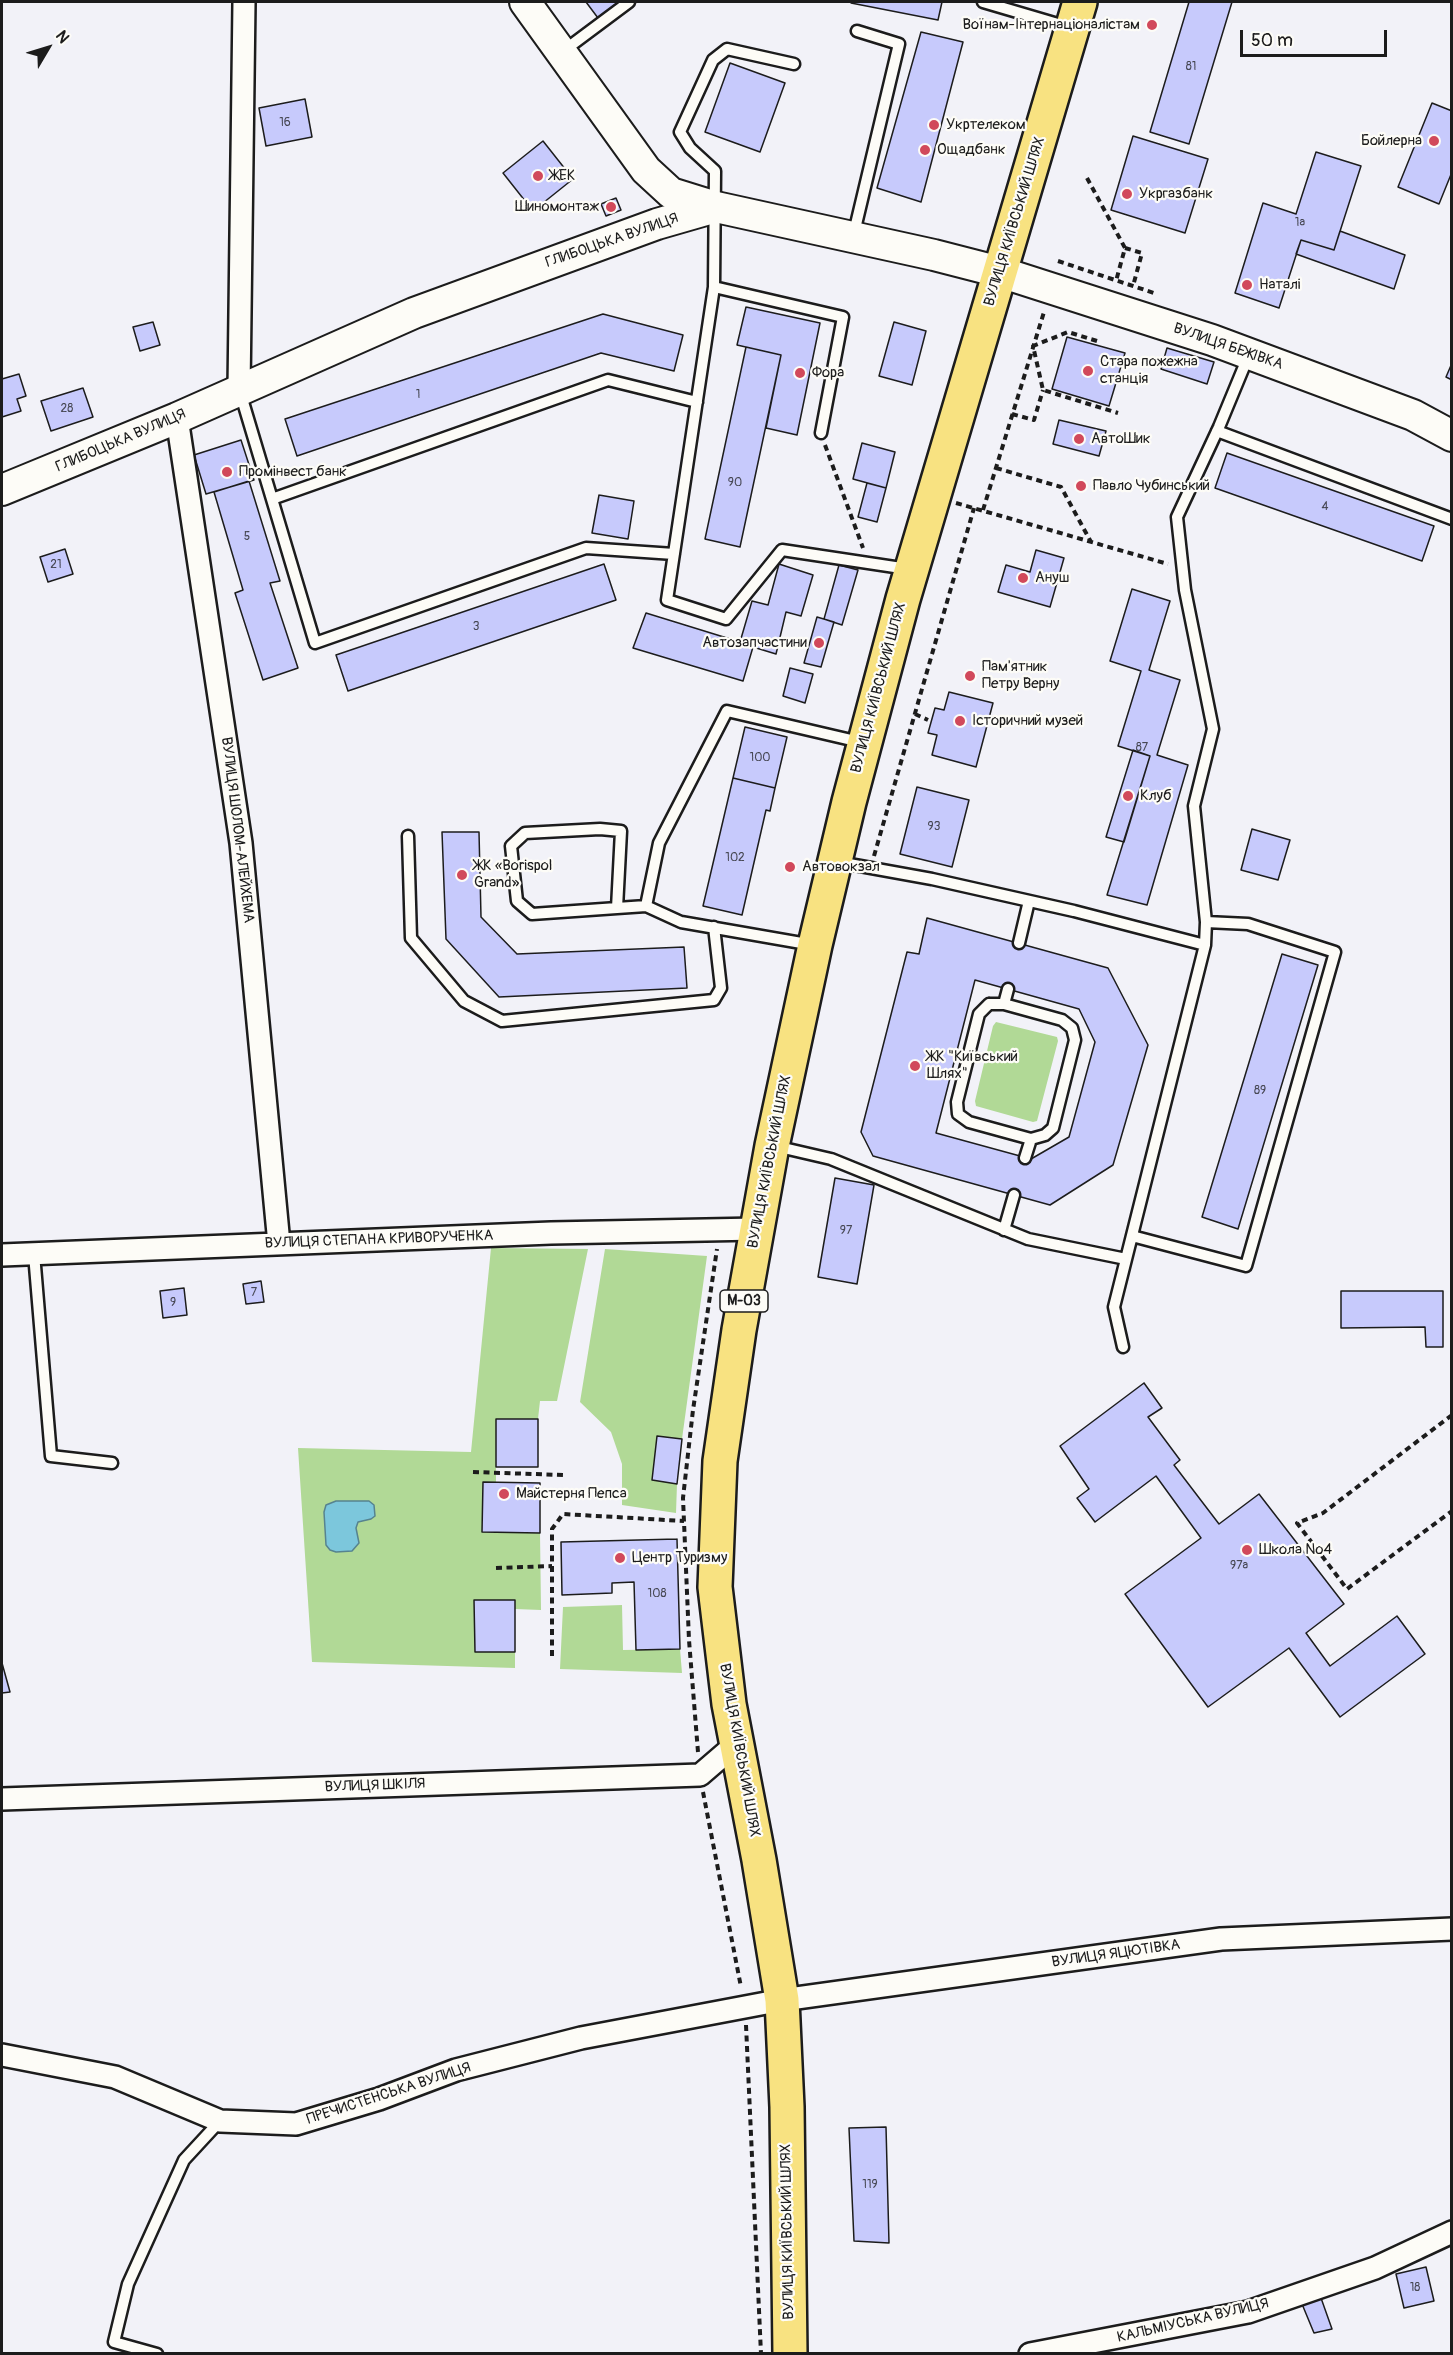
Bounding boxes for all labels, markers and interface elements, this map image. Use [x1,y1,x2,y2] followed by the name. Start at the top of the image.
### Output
[963,16,1140,34] place label: Воїнам-Інтернаціоналістам
[18,18,78,78] north arrow
[1145,18,1159,32] marker: Воїнам-Інтернаціоналістам
[1243,18,1390,56] scale bar
[51,26,73,47] text: N
[1251,29,1293,52] text: 50 m
[1186,60,1196,74] house number: 81
[279,116,291,130] house number: 16
[946,116,1026,134] place label: Укртелеком
[927,118,941,132] marker: Укртелеком
[1361,132,1422,150] place label: Бойлерна
[1427,134,1441,148] marker: Бойлерна
[981,135,1049,309] street label: ВУЛИЦЯ КИЇВСЬКИЙ ШЛЯХ
[937,141,1005,159] place label: Ощадбанк
[918,143,932,157] marker: Ощадбанк
[550,167,575,185] place label: ЖЕК
[531,169,545,183] marker: ЖЕК
[1139,185,1213,203] place label: Укргазбанк
[1120,187,1134,201] marker: Укргазбанк
[515,198,599,216] place label: Шиномонтаж
[604,200,618,214] marker: Шиномонтаж
[543,210,681,272] street label: ГЛИБОЦЬКА ВУЛИЦЯ
[1295,216,1305,230] house number: 1а
[1259,276,1301,294] place label: Наталі
[1240,278,1254,292] marker: Наталі
[1171,320,1285,374] street label: ВУЛИЦЯ БЕЖІВКА
[1100,353,1198,388] place label: Стара пожежна станція
[812,364,844,382] place label: Фора
[1081,364,1095,378] marker: Стара пожежна станція
[793,366,807,380] marker: Фора
[416,388,420,402] house number: 1
[61,402,73,416] house number: 28
[53,405,189,477] street label: ГЛИБОЦЬКА ВУЛИЦЯ
[1091,430,1150,448] place label: АвтоШик
[1072,432,1086,446] marker: АвтоШик
[239,463,347,481] place label: Промінвест банк
[220,465,234,479] marker: Промінвест банк
[728,476,742,490] house number: 90
[1093,477,1210,495] place label: Павло Чубинський
[1074,479,1088,493] marker: Павло Чубинський
[1322,500,1328,514] house number: 4
[244,530,250,544] house number: 5
[50,558,62,572] house number: 21
[1035,569,1069,587] place label: Ануш
[1016,571,1030,585] marker: Ануш
[848,601,910,775] street label: ВУЛИЦЯ КИЇВСЬКИЙ ШЛЯХ
[473,620,479,634] house number: 3
[702,634,807,652] place label: Автозапчастини
[812,636,826,650] marker: Автозапчастини
[982,658,1060,693] place label: Пам'ятник Петру Верну
[963,669,977,683] marker: Пам'ятник Петру Верну
[972,712,1083,730] place label: Історичний музей
[953,714,967,728] marker: Історичний музей
[217,736,257,924] street label: ВУЛИЦЯ ШОЛОМ-АЛЕЙХЕМА
[1136,741,1148,755] house number: 87
[749,751,771,765] house number: 100
[1140,787,1172,805] place label: Клуб
[1121,789,1135,803] marker: Клуб
[928,820,940,834] house number: 93
[725,851,745,865] house number: 102
[474,857,552,892] place label: ЖК «Borispol Grand»
[802,858,880,876] place label: Автовокзал
[783,860,797,874] marker: Автовокзал
[455,868,469,882] marker: ЖК «Borispol Grand»
[927,1048,1018,1083] place label: ЖК "Київський Шлях"
[908,1059,922,1073] marker: ЖК "Київський Шлях"
[744,1074,796,1250] street label: ВУЛИЦЯ КИЇВСЬКИЙ ШЛЯХ
[1254,1084,1266,1098] house number: 89
[840,1224,852,1238] house number: 97
[264,1227,494,1253] street label: ВУЛИЦЯ СТЕПАНА КРИВОРУЧЕНКА
[251,1286,257,1300] house number: 7
[720,1290,768,1312] road number: М-03
[170,1296,176,1310] house number: 9
[516,1485,627,1503] place label: Майстерня Пепса
[497,1487,511,1501] marker: Майстерня Пепса
[1259,1541,1332,1559] place label: Школа №4
[1240,1543,1254,1557] marker: Школа №4
[632,1549,727,1567] place label: Центр Туризму
[613,1551,627,1565] marker: Центр Туризму
[1230,1559,1248,1573] house number: 97а
[648,1587,666,1601] house number: 108
[715,1662,763,1838] street label: ВУЛИЦЯ КИЇВСЬКИЙ ШЛЯХ
[324,1775,426,1797] street label: ВУЛИЦЯ ШКІЛЯ
[1051,1936,1181,1972] street label: ВУЛИЦЯ ЯЦЮТІВКА
[305,2059,473,2129] street label: ПРЕЧИСТЕНСЬКА ВУЛИЦЯ
[777,2144,799,2320] street label: ВУЛИЦЯ КИЇВСЬКИЙ ШЛЯХ
[862,2178,878,2192] house number: 119
[1410,2281,1420,2295] house number: 18
[1115,2295,1271,2347] street label: КАЛЬМІУСЬКА ВУЛИЦЯ

